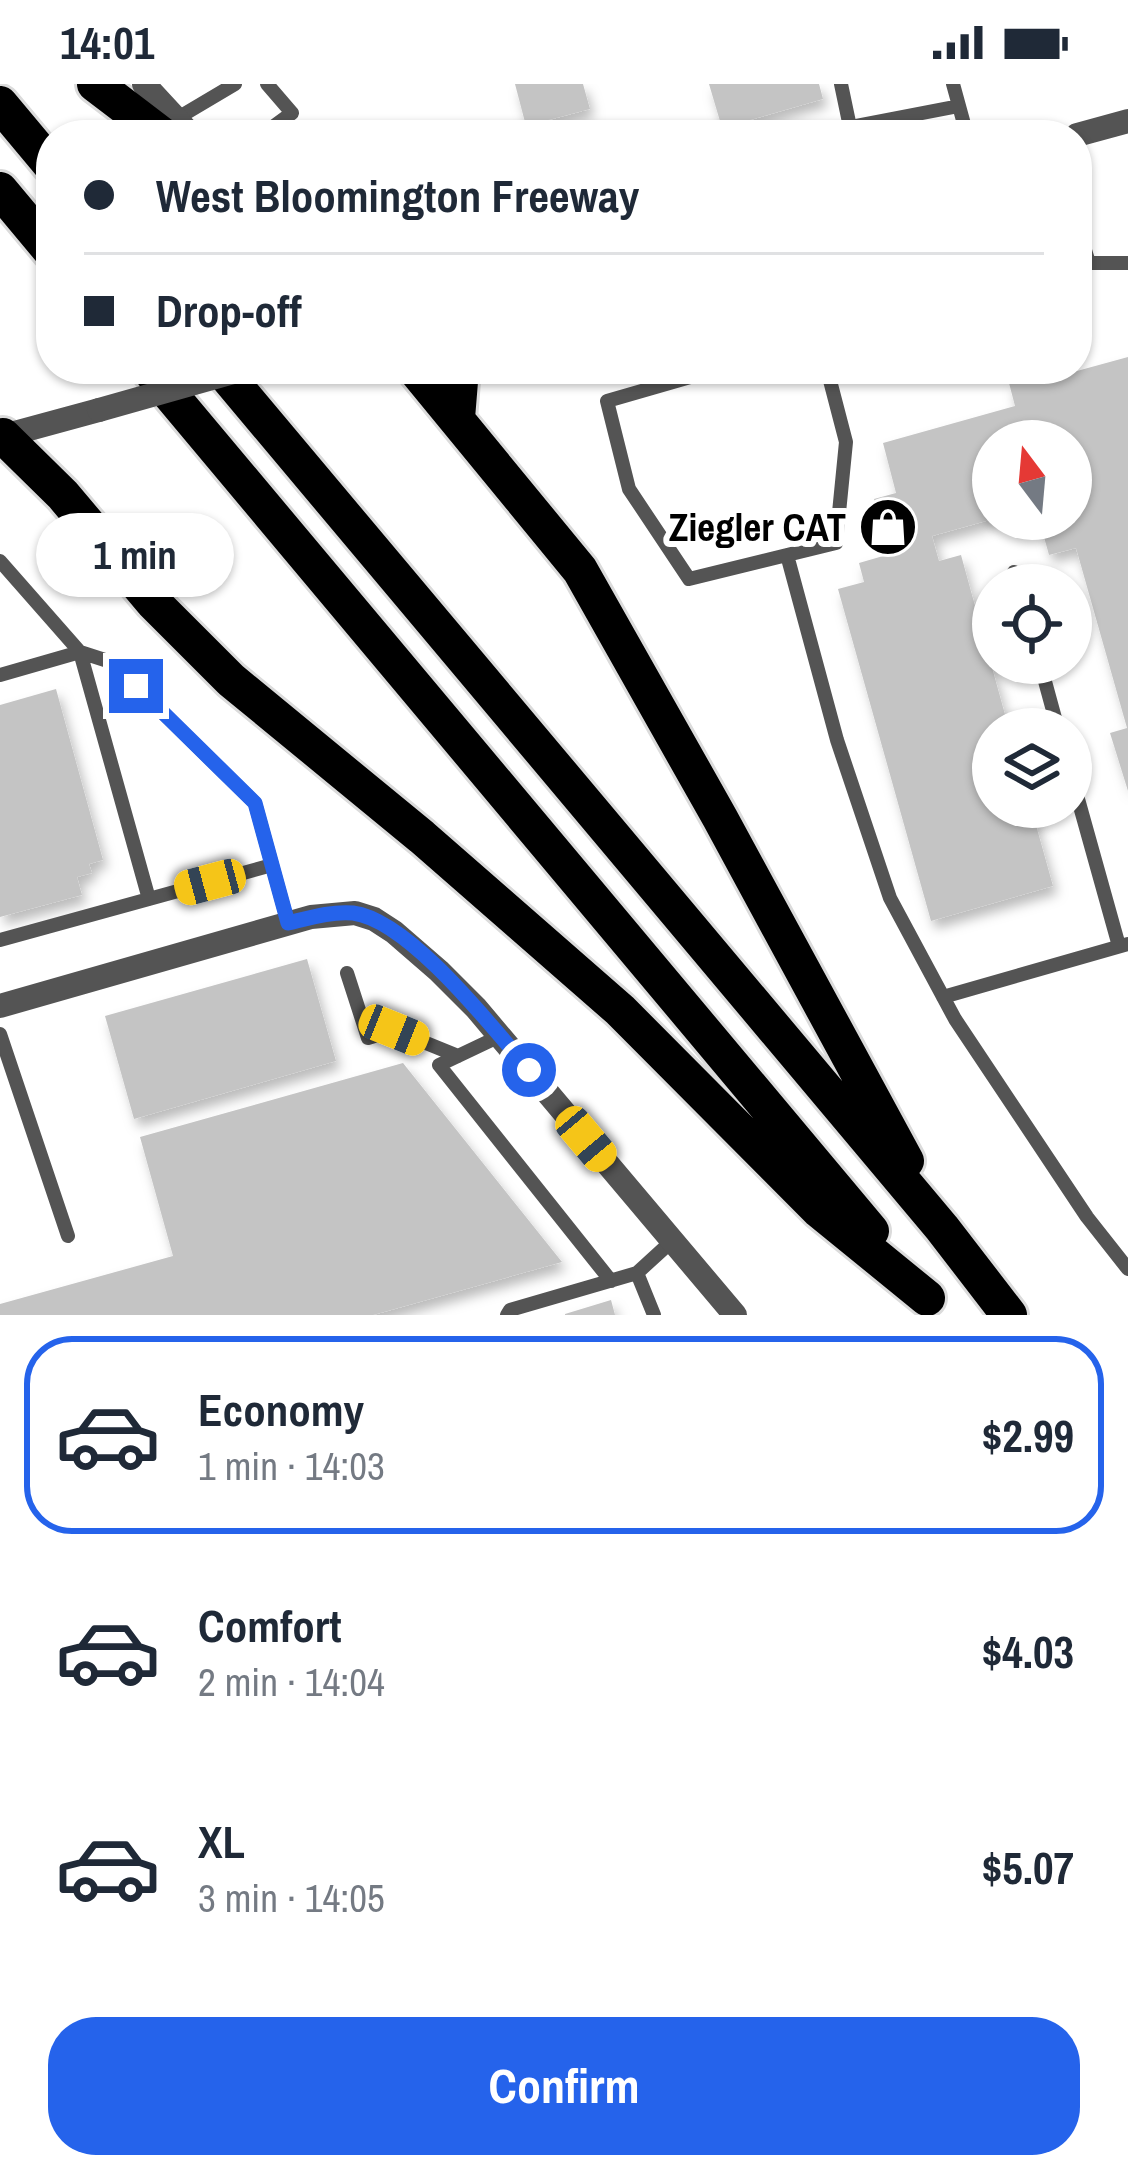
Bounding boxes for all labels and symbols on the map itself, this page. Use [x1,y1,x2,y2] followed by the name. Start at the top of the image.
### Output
[972,420,1092,540] north arrow
[857,496,919,558] shop icon: Ziegler CAT
[669,501,846,553] place label: Ziegler CAT
[37,512,235,596] callout: 1 min
[109,659,163,713] route end
[171,855,249,909] car
[354,1000,434,1060] car
[502,1043,556,1097] route start
[549,1100,623,1178] car

